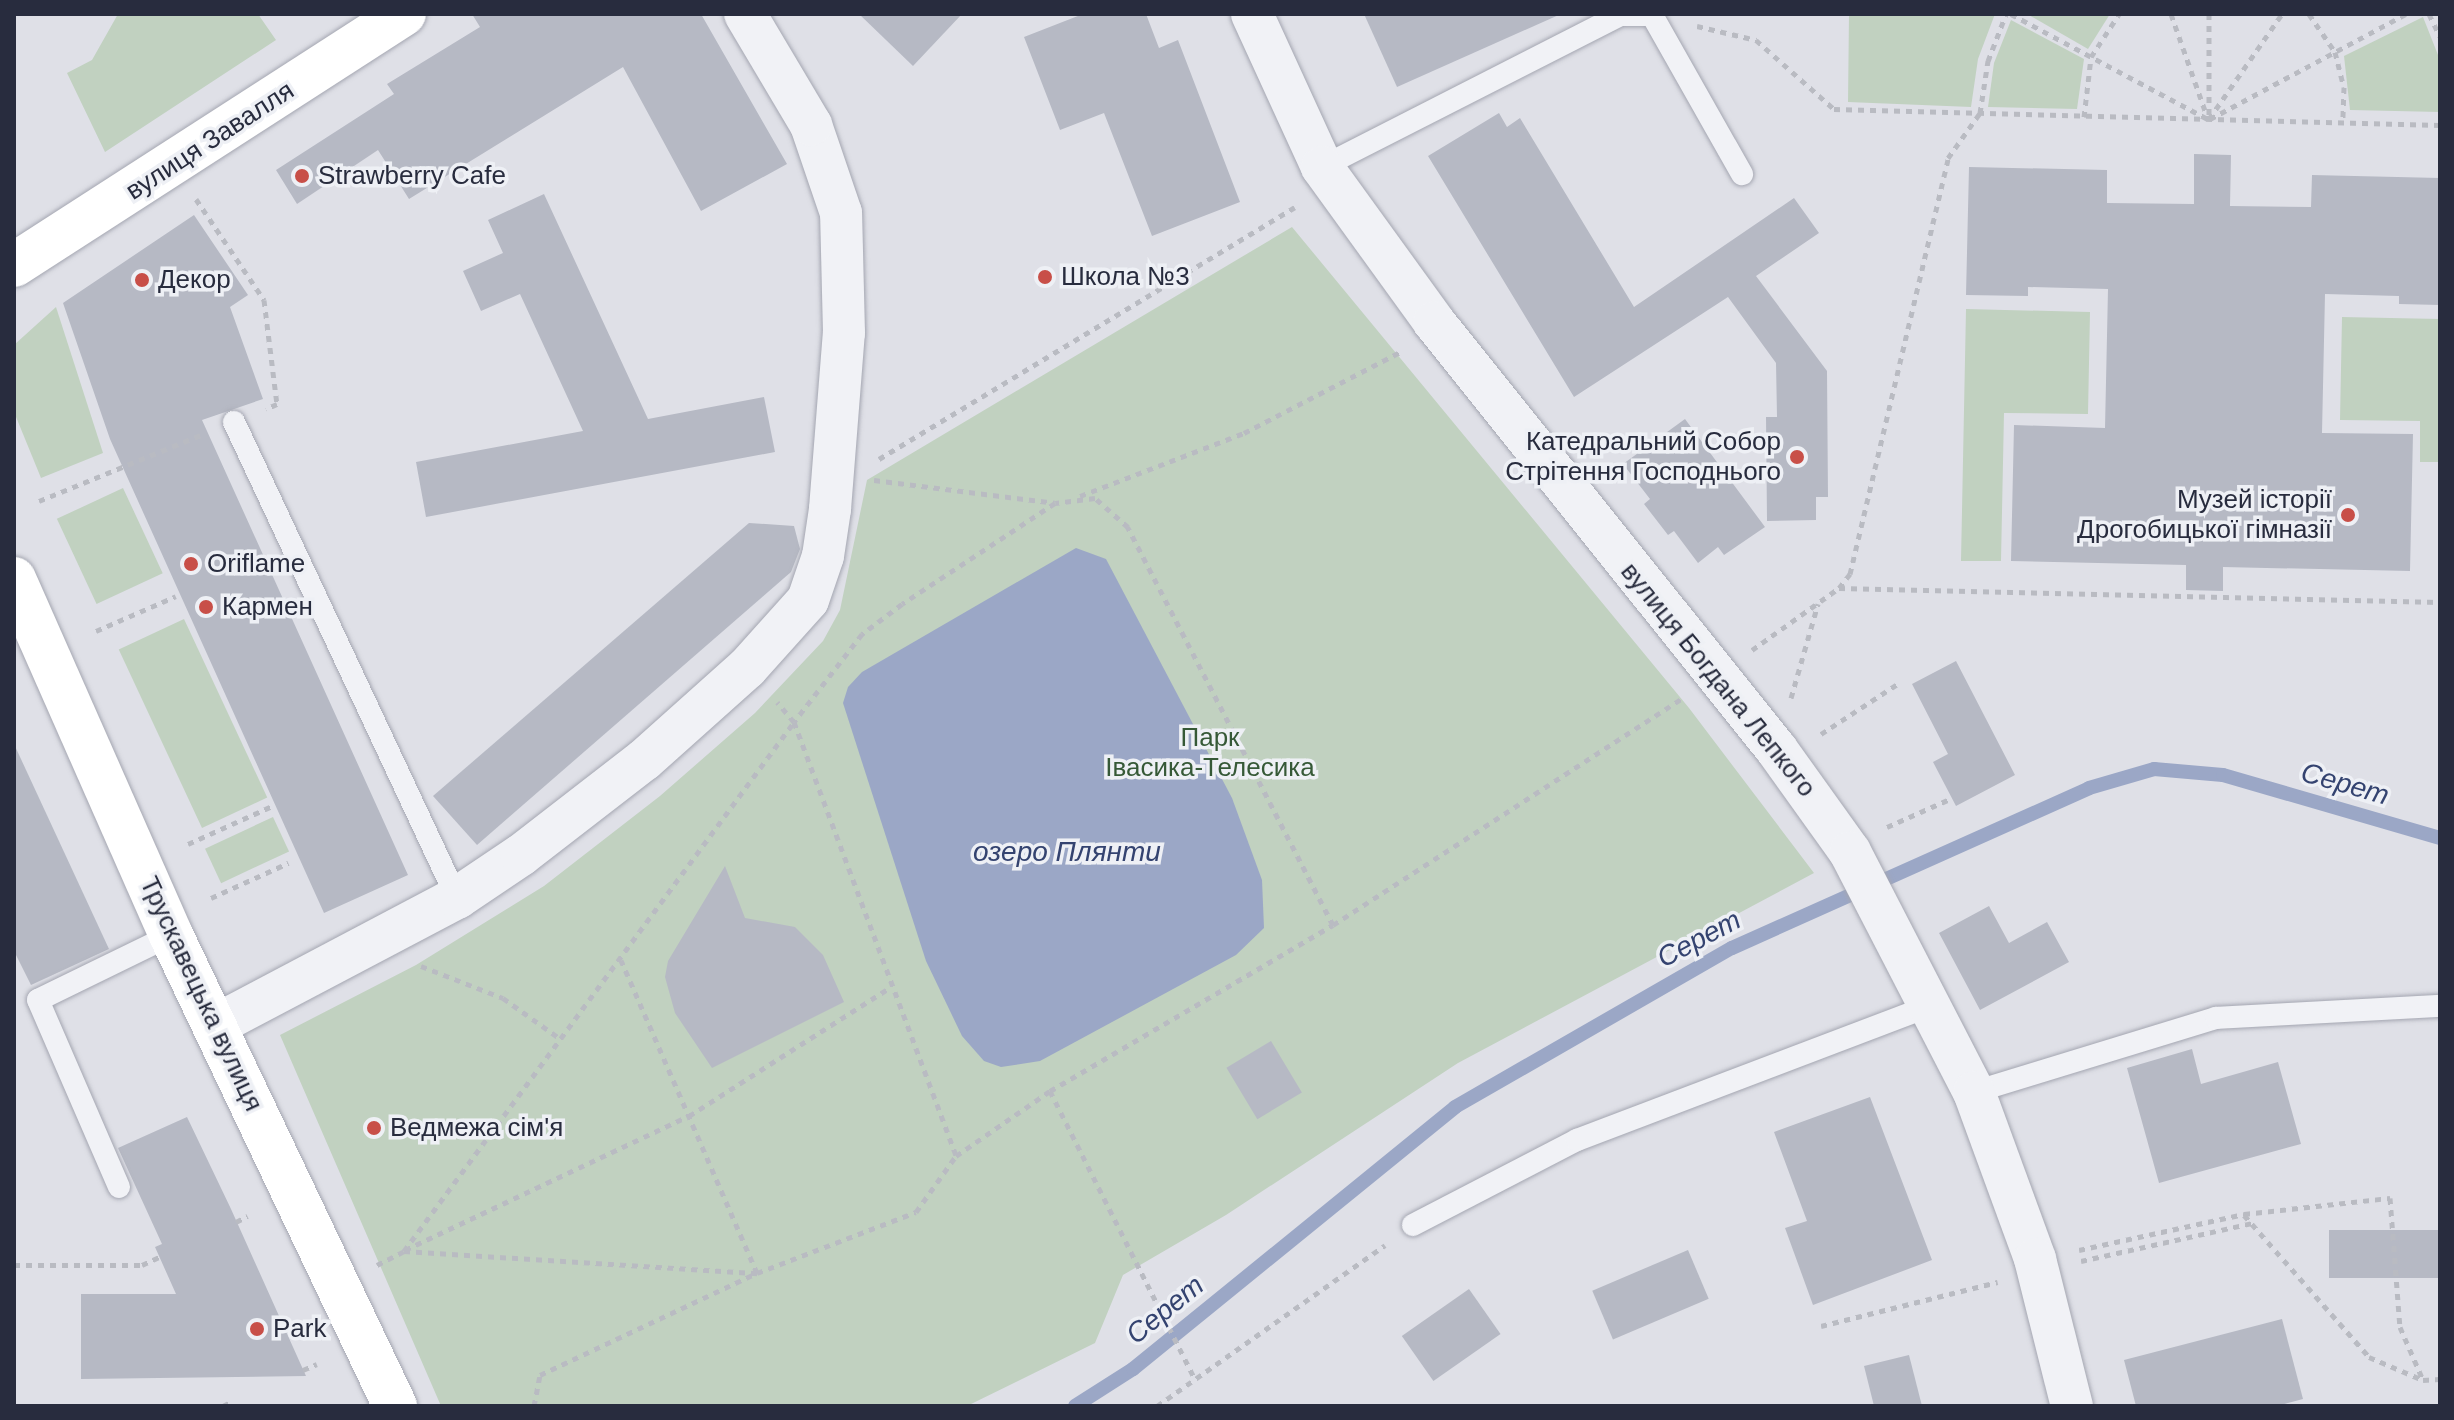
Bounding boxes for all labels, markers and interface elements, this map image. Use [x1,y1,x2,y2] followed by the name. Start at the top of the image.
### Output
[120,75,300,207] street label: вулиця Завалля
[318,160,506,192] place label: Strawberry Cafe
[293,167,311,185] marker: Strawberry Cafe
[1061,261,1190,293] place label: Школа №3
[158,264,231,296] place label: Декор
[1036,268,1054,286] marker: Школа №3
[133,271,151,289] marker: Декор
[1505,426,1781,488] place label: Катедральний Собор Стрітення Господнього
[1788,448,1806,466] marker: Катедральний Собор Стрітення Господнього
[2077,484,2332,546] place label: Музей історії Дрогобицької гімназії
[2339,506,2357,524] marker: Музей історії Дрогобицької гімназії
[207,548,305,580] place label: Oriflame
[182,555,200,573] marker: Oriflame
[1614,557,1822,803] street label: вулиця Богдана Лепкого
[222,591,313,623] place label: Кармен
[197,598,215,616] marker: Кармен
[1105,722,1315,784] park label: Парк Івасика-Телесика
[2297,755,2393,813] water label: Серет
[973,835,1161,869] water label: озеро Плянти
[133,872,269,1116] street label: Трускавецька вулиця
[1651,903,1747,975] water label: Серет
[390,1112,563,1144] place label: Ведмежа сім'я
[365,1119,383,1137] marker: Ведмежа сім'я
[1119,1269,1211,1351] water label: Серет
[273,1313,326,1345] place label: Park
[248,1320,266,1338] marker: Park

